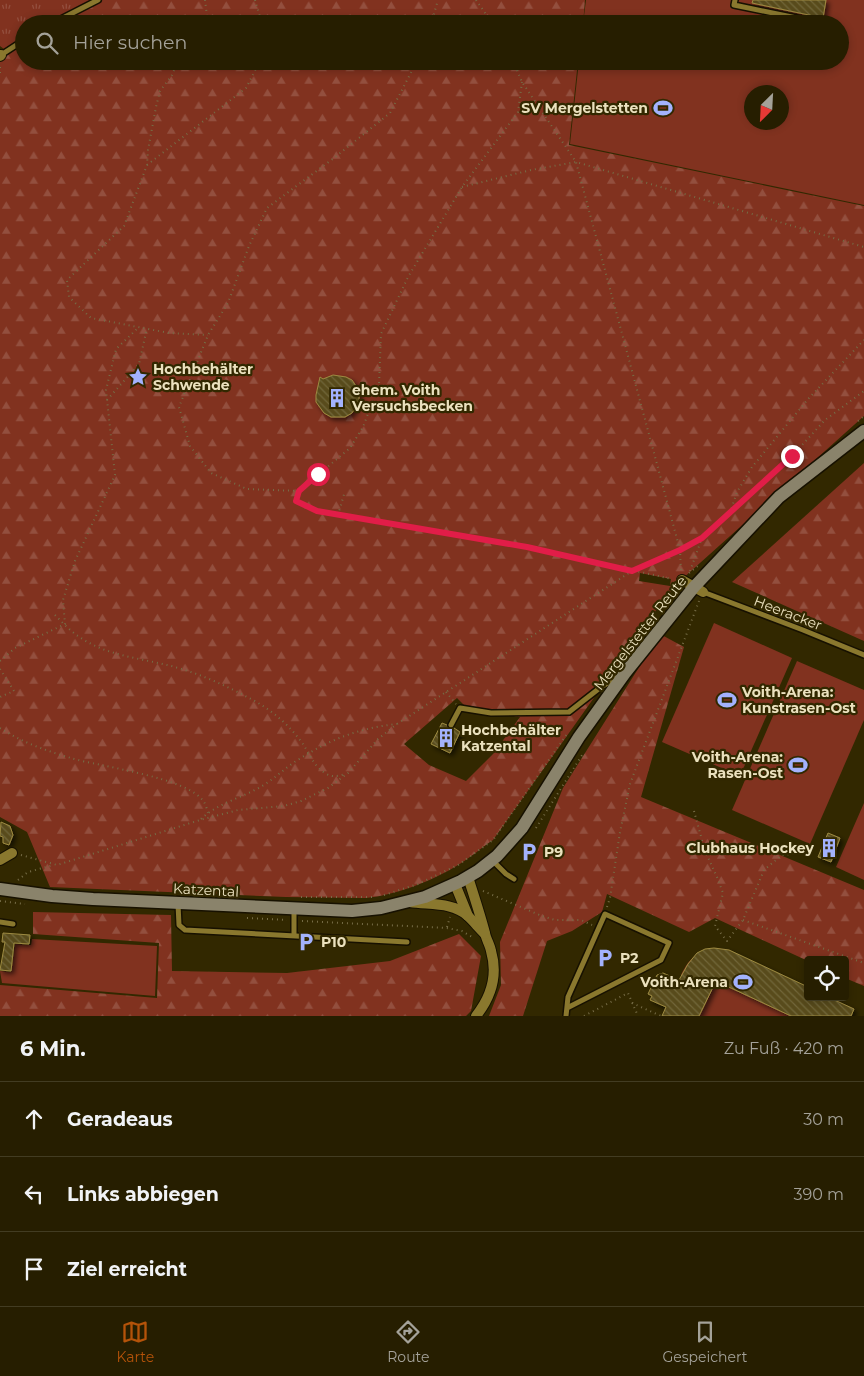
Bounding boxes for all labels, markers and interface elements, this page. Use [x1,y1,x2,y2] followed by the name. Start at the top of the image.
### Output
[15,15,849,70] search box
[33,29,61,57] icon: search
[73,31,187,54] text: Hier suchen
[744,85,789,130] north arrow
[652,97,674,119] sports icon: SV Mergelstetten
[521,99,648,117] place label: SV Mergelstetten
[153,360,253,394] place label: Hochbehälter Schwende
[127,366,149,388] place icon: Hochbehälter Schwende
[351,381,473,415] place label: ehem. Voith Versuchsbecken
[326,387,348,409] building icon: ehem. Voith Versuchsbecken
[781,445,804,468] route end
[307,463,330,486] route start
[590,572,690,694] street label: Mergelstetter Reute
[751,592,825,634] street label: Heeracker
[741,683,856,717] place label: Voith-Arena: Kunstrasen-Ost
[716,689,738,711] sports icon: Voith-Arena: Kunstrasen-Ost
[461,721,561,755] place label: Hochbehälter Katzental
[435,727,457,749] building icon: Hochbehälter Katzental
[691,748,783,782] place label: Voith-Arena: Rasen-Ost
[787,754,809,776] sports icon: Voith-Arena: Rasen-Ost
[818,837,840,859] building icon: Clubhaus Hockey
[686,839,815,857] place label: Clubhaus Hockey
[518,841,540,863] parking icon: P9
[544,843,563,861] place label: P9
[173,879,239,901] street label: Katzental
[295,931,317,953] parking icon: P10
[321,933,346,951] place label: P10
[594,947,616,969] parking icon: P2
[620,949,638,967] place label: P2
[804,956,849,1001] map controls
[804,956,849,1001] button: locate
[732,971,754,993] sports icon: Voith-Arena
[639,973,728,991] place label: Voith-Arena
[20,1036,86,1061] text: 6 Min.
[724,1039,844,1058] text: Zu Fuß · 420 m
[20,1105,48,1133] icon: ahead
[67,1108,173,1131] text: Geradeaus
[803,1110,844,1129] text: 30 m
[20,1180,48,1208] icon: left
[67,1183,219,1206] text: Links abbiegen
[793,1185,844,1204] text: 390 m
[20,1255,48,1283] icon: arrive
[67,1258,187,1281] text: Ziel erreicht
[117,1318,154,1366] tab: Karte
[387,1318,429,1366] tab: Route
[662,1318,747,1366] tab: Gespeichert

